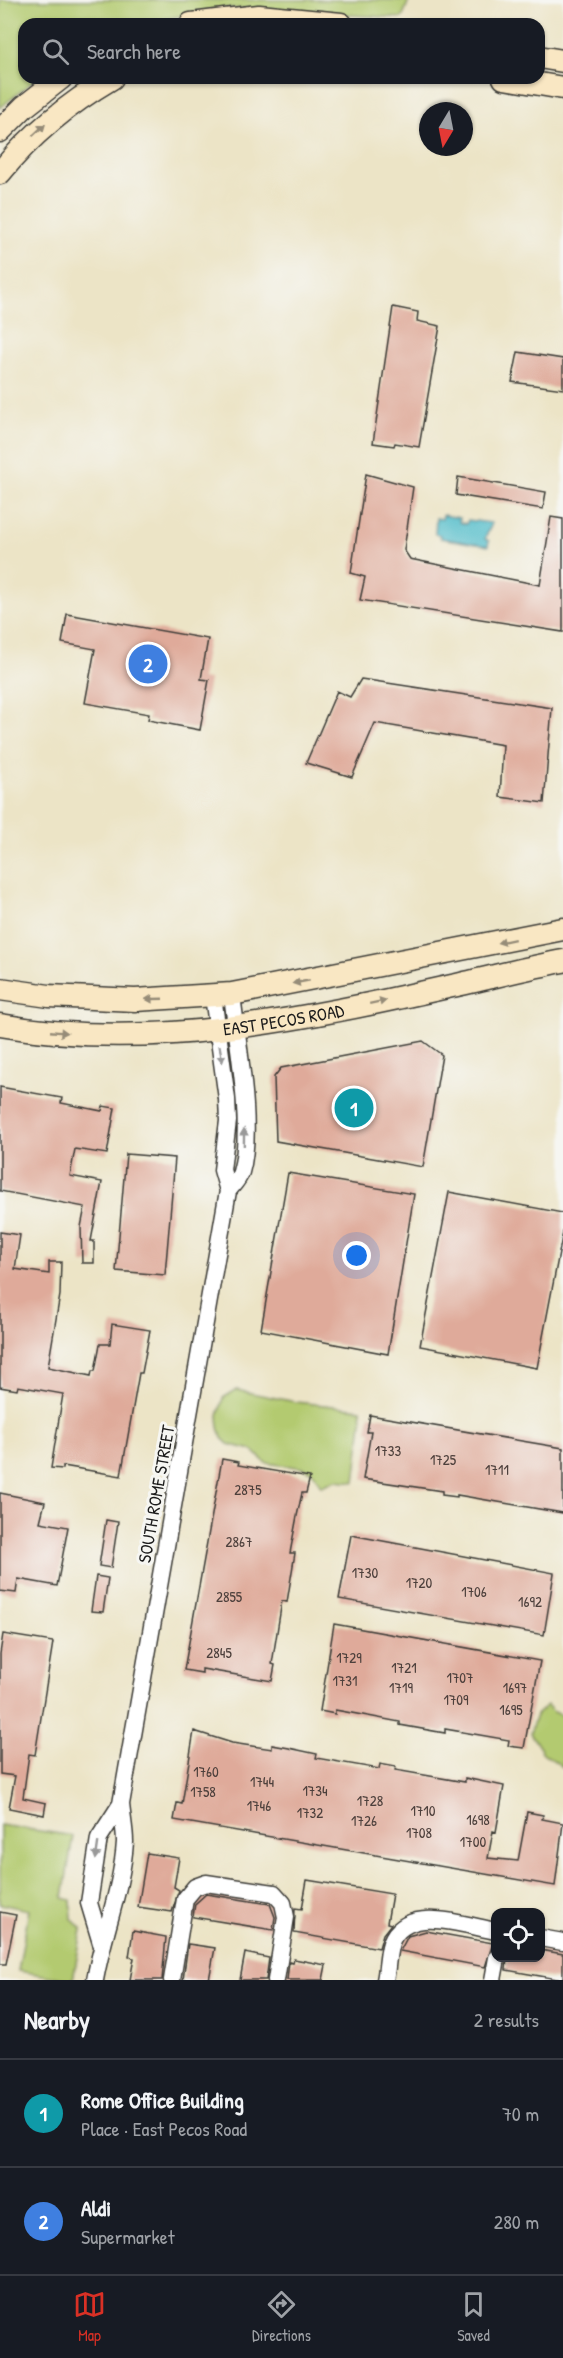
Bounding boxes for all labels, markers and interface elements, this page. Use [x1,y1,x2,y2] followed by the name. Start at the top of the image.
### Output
[18,18,545,84] search box
[39,35,72,68] icon: search
[87,36,181,66] text: Search here
[419,102,473,156] north arrow
[31,124,46,137] one-way arrow
[128,642,168,686] pin: 2
[496,937,515,946] one-way arrow
[291,978,310,988] one-way arrow
[145,994,164,1004] one-way arrow
[222,997,346,1041] street label: EAST PECOS ROAD
[368,997,387,1006] one-way arrow
[49,1027,68,1037] one-way arrow
[217,1045,226,1064] one-way arrow
[334,1086,374,1130] pin: 1
[240,1128,249,1147] one-way arrow
[342,1241,371,1270] your location
[132,1423,181,1565] street label: SOUTH ROME STREET
[375,1440,401,1461] house number: 1733
[430,1449,457,1470] house number: 1725
[485,1459,509,1480] house number: 1711
[234,1479,262,1500] house number: 2875
[226,1531,252,1552] house number: 2867
[352,1562,378,1583] house number: 1730
[406,1572,433,1593] house number: 1720
[461,1581,487,1602] house number: 1706
[216,1586,243,1607] house number: 2855
[518,1591,542,1612] house number: 1692
[206,1642,232,1663] house number: 2845
[336,1647,362,1668] house number: 1729
[391,1657,417,1678] house number: 1721
[446,1667,474,1688] house number: 1707
[332,1670,358,1691] house number: 1731
[389,1677,413,1698] house number: 1719
[503,1677,527,1698] house number: 1697
[443,1689,469,1710] house number: 1709
[499,1699,523,1720] house number: 1695
[193,1761,219,1782] house number: 1760
[250,1771,274,1792] house number: 1744
[302,1780,328,1801] house number: 1734
[190,1781,216,1802] house number: 1758
[357,1790,383,1811] house number: 1728
[247,1795,271,1816] house number: 1746
[410,1800,436,1821] house number: 1710
[297,1802,323,1823] house number: 1732
[466,1809,490,1830] house number: 1698
[351,1810,377,1831] house number: 1726
[406,1822,432,1843] house number: 1708
[460,1831,486,1852] house number: 1700
[93,1841,102,1860] one-way arrow
[491,1908,545,1962] map controls
[491,1908,545,1962] button: locate
[24,2002,90,2037] text: Nearby
[474,2006,539,2033] text: 2 results
[81,2085,244,2115] text: Rome Office Building
[40,2100,47,2127] text: 1
[502,2100,539,2127] text: 70 m
[81,2115,247,2142] text: Place · East Pecos Road
[81,2193,111,2223] text: Aldi
[39,2208,48,2235] text: 2
[494,2208,539,2235] text: 280 m
[81,2223,175,2250] text: Supermarket
[73,2288,106,2346] tab: Map
[252,2288,311,2346] tab: Directions
[457,2288,490,2346] tab: Saved

